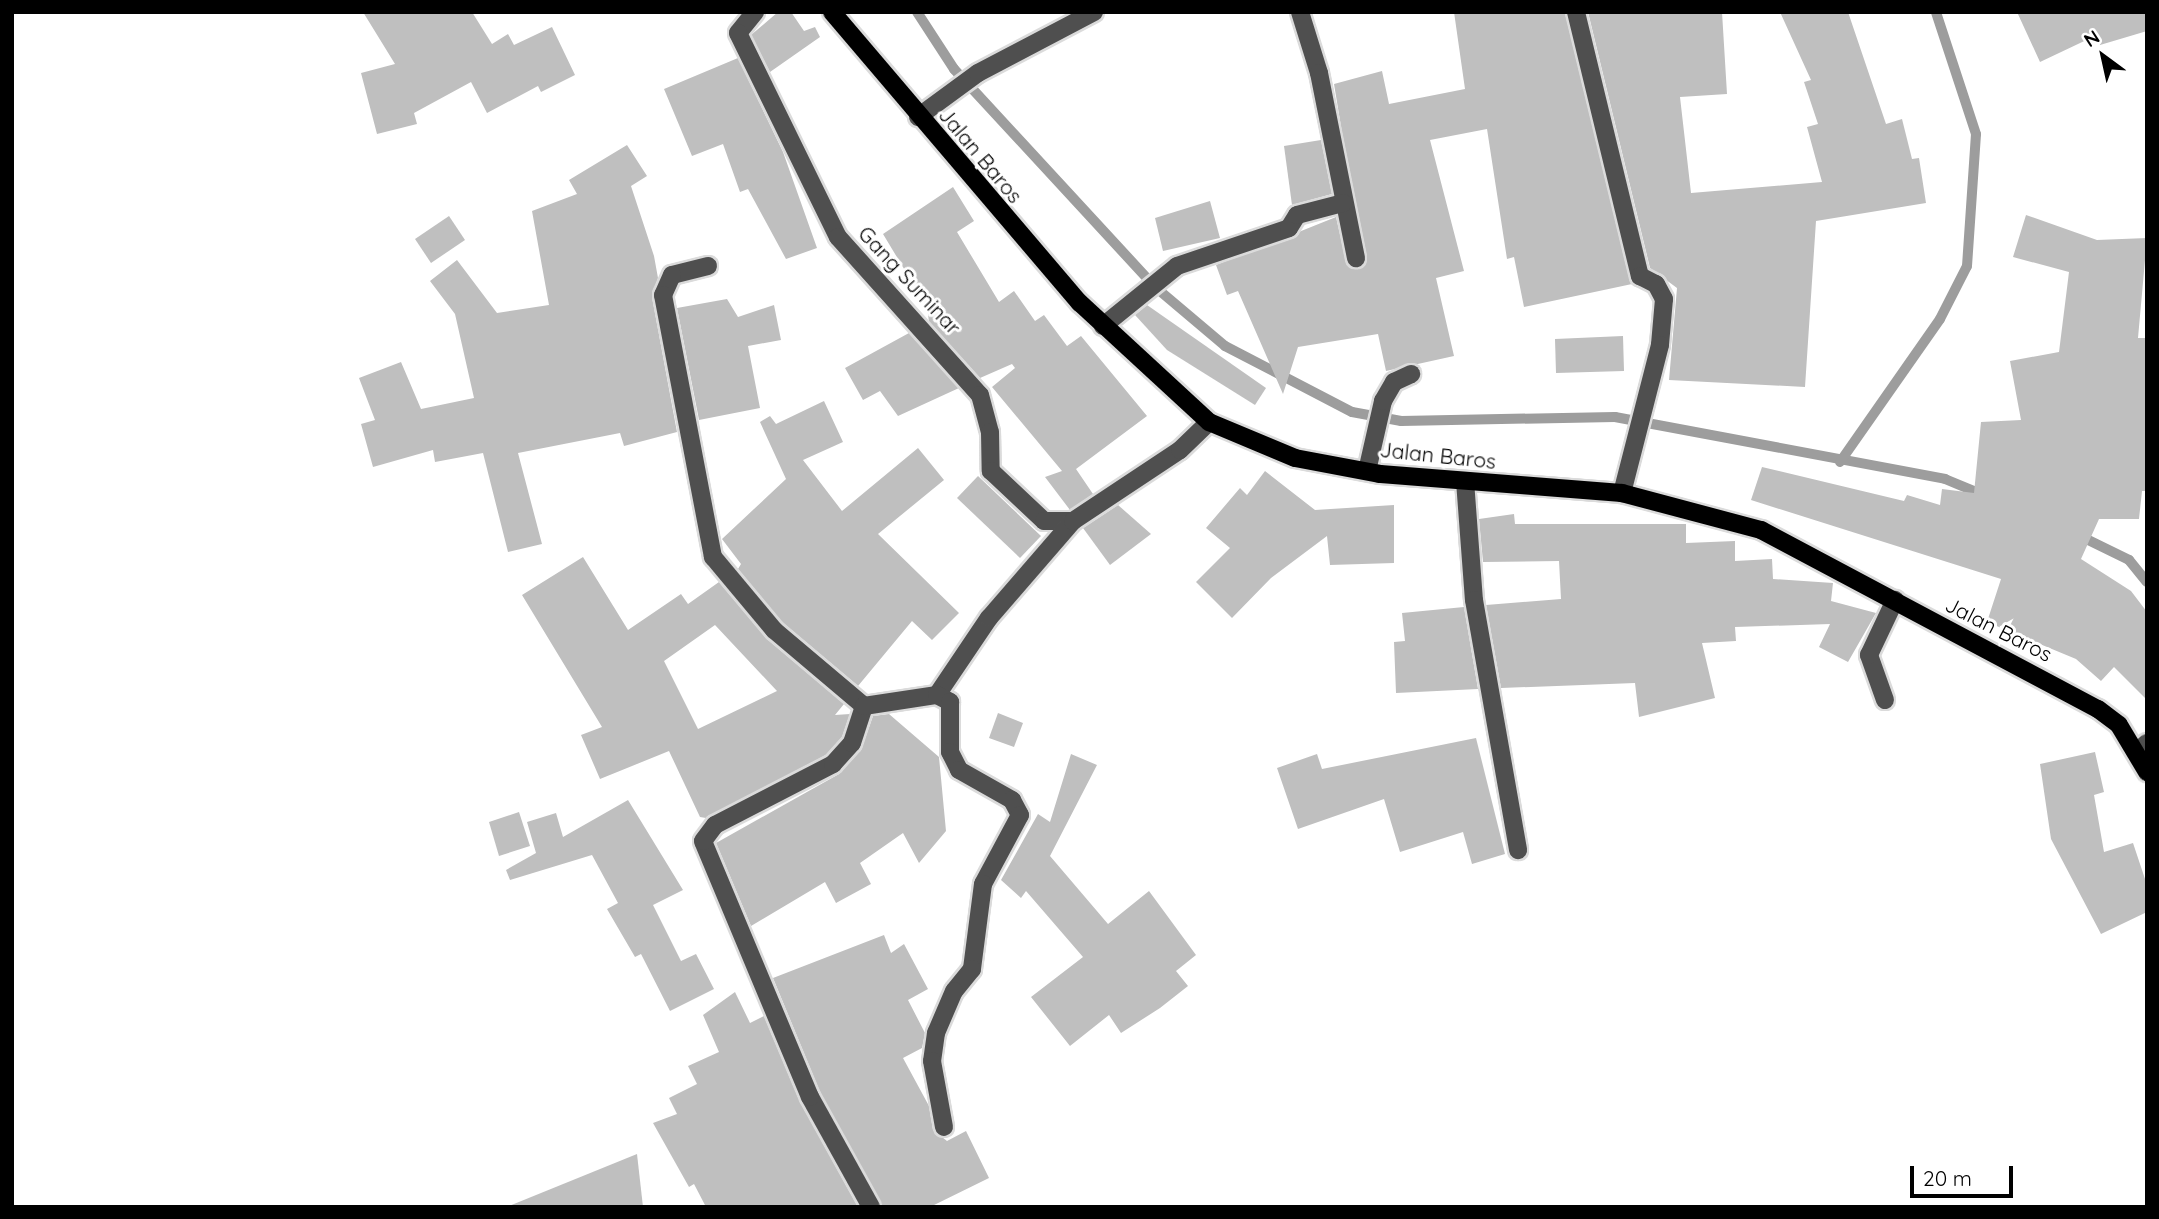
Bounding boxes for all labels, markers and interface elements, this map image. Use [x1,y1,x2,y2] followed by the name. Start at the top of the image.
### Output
[2068,21,2138,91] north arrow
[2079,25,2104,52] text: N
[934,102,1028,208] street label: Jalan Baros
[853,221,967,339] street label: Gang Suminar
[1379,436,1497,474] street label: Jalan Baros
[1941,591,2057,667] street label: Jalan Baros
[1914,1152,2017,1196] scale bar
[1923,1165,1972,1191] text: 20 m

